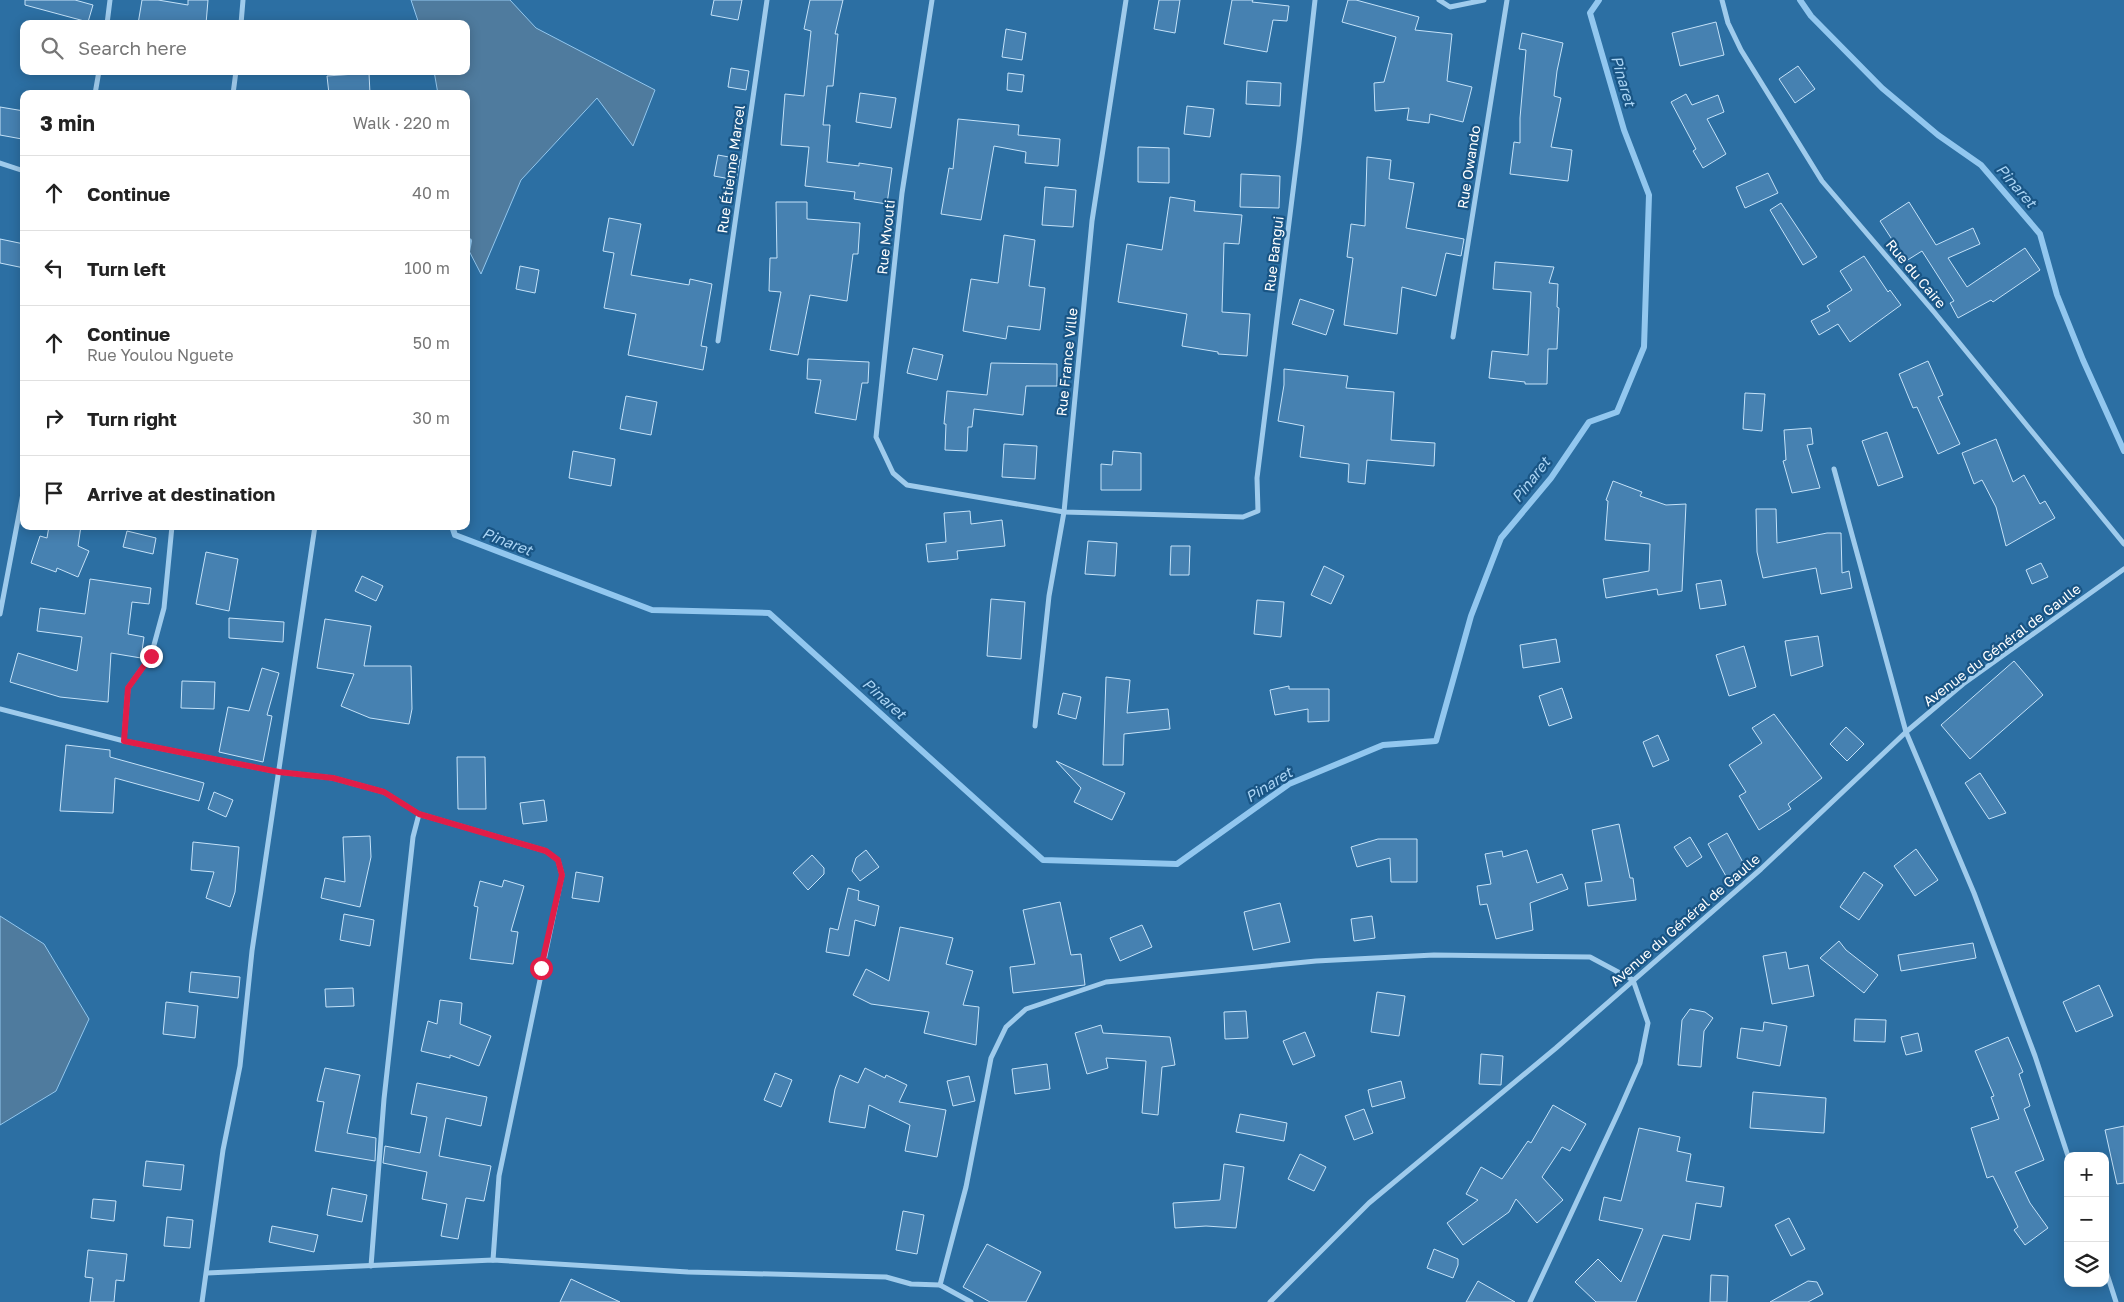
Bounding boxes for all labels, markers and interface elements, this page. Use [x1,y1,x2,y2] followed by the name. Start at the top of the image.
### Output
[20,20,470,75] search box
[38,34,66,62] icon: search
[78,36,187,59] text: Search here
[1608,53,1640,110] water label: Pinaret
[713,104,748,234] street label: Rue Étienne Marcel
[40,110,95,136] text: 3 min
[353,113,450,133] text: Walk · 220 m
[1454,124,1483,210] street label: Rue Owando
[1993,160,2042,212] water label: Pinaret
[40,179,68,207] icon: ahead
[87,182,170,205] text: Continue
[412,183,450,203] text: 40 m
[873,199,898,275] street label: Rue Mvouti
[1260,215,1287,293] street label: Rue Bangui
[1883,236,1950,312] street label: Rue du Caire
[40,254,68,282] icon: left
[87,257,166,280] text: Turn left
[404,258,450,278] text: 100 m
[1052,307,1081,417] street label: Rue France Ville
[87,322,170,345] text: Continue
[40,329,68,357] icon: ahead
[413,333,450,353] text: 50 m
[87,345,234,365] text: Rue Youlou Nguete
[40,404,68,432] icon: right
[87,407,177,430] text: Turn right
[413,408,450,428] text: 30 m
[1507,452,1555,505] water label: Pinaret
[40,479,68,507] icon: arrive
[87,482,275,505] text: Arrive at destination
[480,523,537,559] water label: Pinaret
[1920,580,2084,709] street label: Avenue du Général de Gaulle
[140,645,163,668] route end
[859,674,911,724] water label: Pinaret
[1242,762,1297,806] water label: Pinaret
[1606,850,1763,989] street label: Avenue du Général de Gaulle
[530,957,553,980] route start
[2064,1152,2109,1287] map controls
[2064,1152,2109,1197] button: +
[2064,1197,2109,1242] button: −
[2064,1242,2109,1287] button: layers

